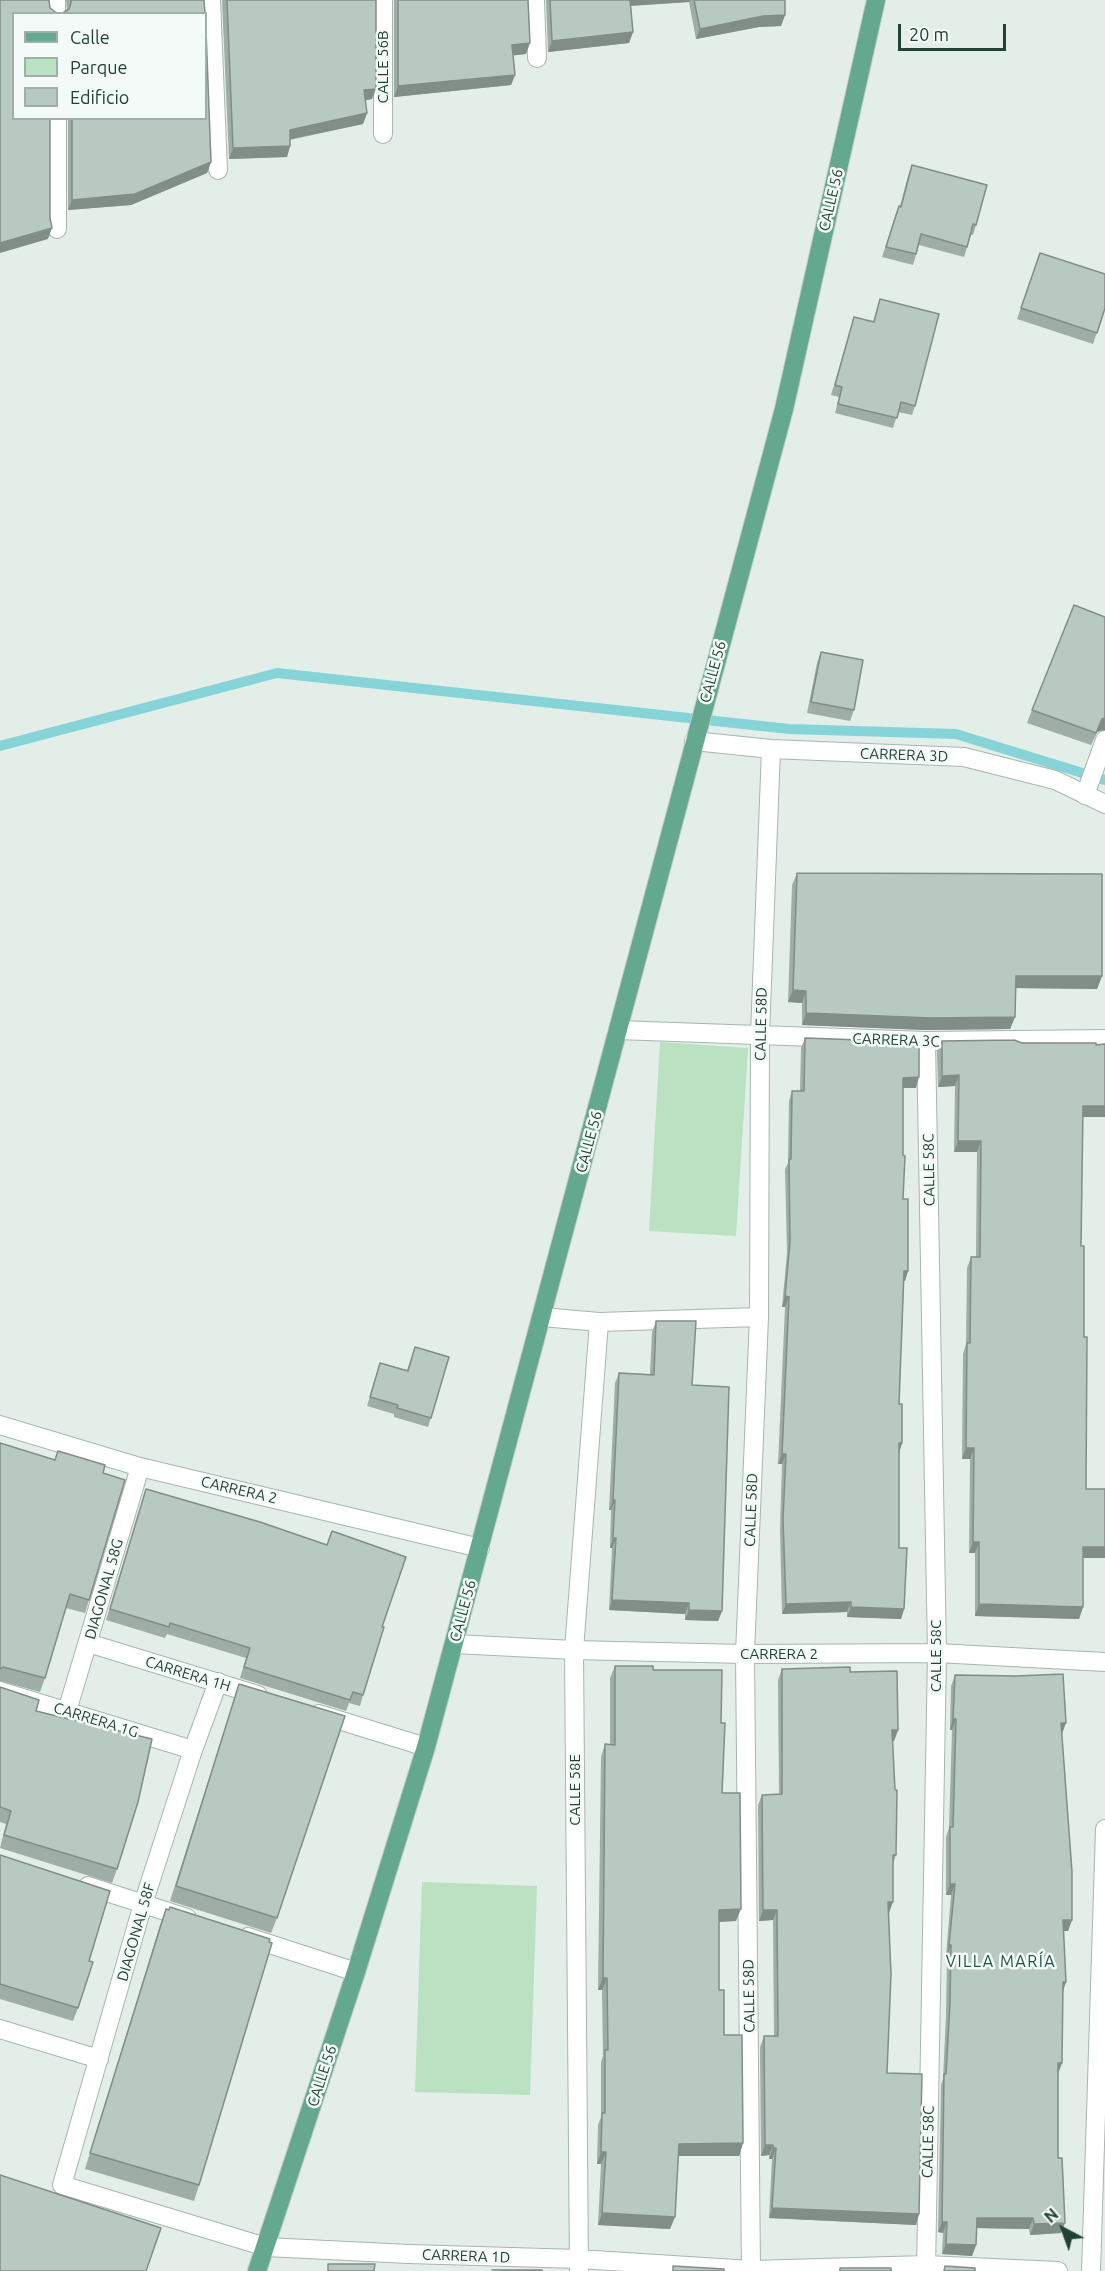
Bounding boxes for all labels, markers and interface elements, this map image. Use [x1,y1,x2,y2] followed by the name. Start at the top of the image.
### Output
[12,12,207,120] legend
[901,12,1009,50] scale bar
[909,24,949,44] text: 20 m
[70,27,110,47] text: Calle
[374,31,392,103] street label: CALLE 56B
[70,57,127,77] text: Parque
[70,87,129,107] text: Edificio
[815,167,847,233] street label: CALLE 56
[696,639,730,705] street label: CALLE 56
[859,744,949,766] street label: CARRERA 3D
[751,987,771,1061] street label: CALLE 58D
[852,1029,940,1051] street label: CARRERA 3C
[572,1109,606,1175] street label: CALLE 56
[919,1134,939,1206] street label: CALLE 58C
[199,1472,279,1508] street label: CARRERA 2
[741,1473,761,1547] street label: CALLE 58D
[81,1537,127,1641] street label: DIAGONAL 58G
[446,1578,480,1644] street label: CALLE 56
[927,1620,945,1692] street label: CALLE 58C
[740,1645,818,1663] street label: CARRERA 2
[143,1652,233,1696] street label: CARRERA 1H
[51,1699,141,1741] street label: CARRERA 1G
[566,1754,584,1826] street label: CALLE 58E
[113,1881,159,1983] street label: DIAGONAL 58F
[946,1952,1056,1972] district label: VILLA MARÍA
[739,1959,759,2033] street label: CALLE 58D
[304,2043,340,2109] street label: CALLE 56
[918,2106,938,2178] street label: CALLE 58C
[1033,2199,1093,2259] north arrow
[1041,2205,1062,2226] text: N
[421,2245,511,2267] street label: CARRERA 1D

